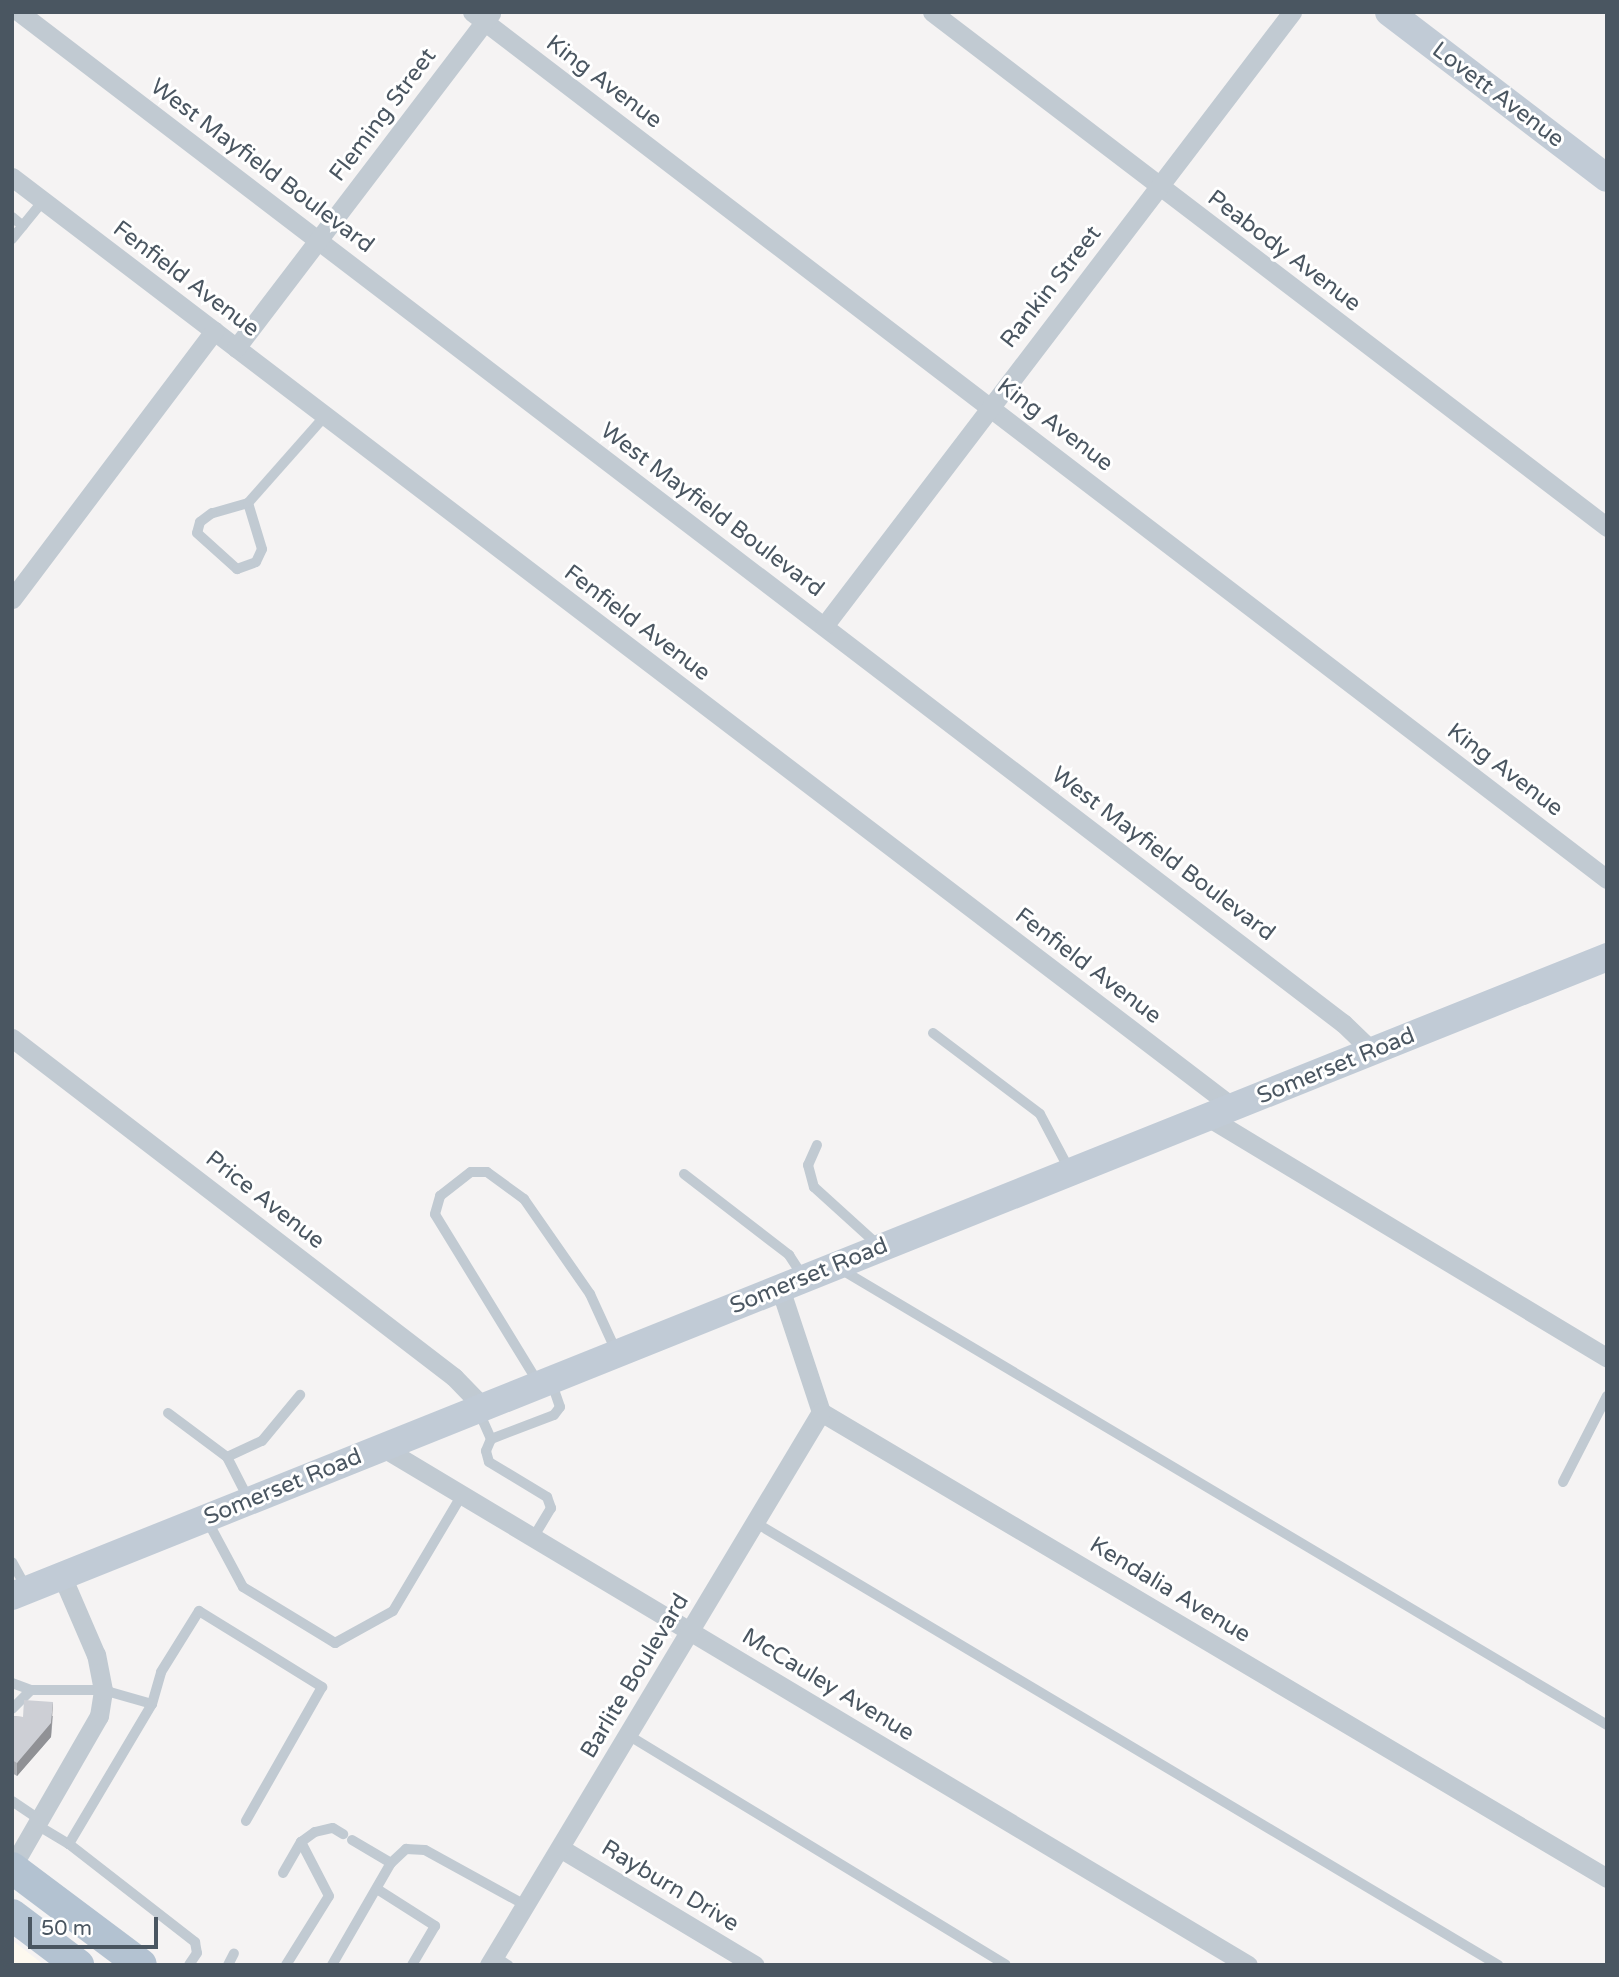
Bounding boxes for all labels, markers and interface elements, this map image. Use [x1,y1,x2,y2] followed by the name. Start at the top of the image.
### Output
[541,29,667,135] street label: King Avenue
[1427,36,1569,154] street label: Lovett Avenue
[324,43,442,187] street label: Fleming Street
[145,73,379,259] street label: West Mayfield Boulevard
[1202,184,1366,318] street label: Peabody Avenue
[107,215,265,343] street label: Fenfield Avenue
[995,220,1107,354] street label: Rankin Street
[992,372,1118,478] street label: King Avenue
[595,417,829,603] street label: West Mayfield Boulevard
[558,559,716,687] street label: Fenfield Avenue
[1442,717,1568,823] street label: King Avenue
[1046,761,1280,947] street label: West Mayfield Boulevard
[1009,902,1167,1030] street label: Fenfield Avenue
[1253,1022,1419,1110] street label: Somerset Road
[200,1145,330,1255] street label: Price Avenue
[726,1232,892,1320] street label: Somerset Road
[200,1443,366,1531] street label: Somerset Road
[1085,1531,1255,1649] street label: Kendalia Avenue
[575,1589,695,1763] street label: Barlite Boulevard
[737,1623,919,1747] street label: McCauley Avenue
[596,1834,744,1938] street label: Rayburn Drive
[32,1904,161,1948] scale bar
[41,1916,92,1941] text: 50 m

